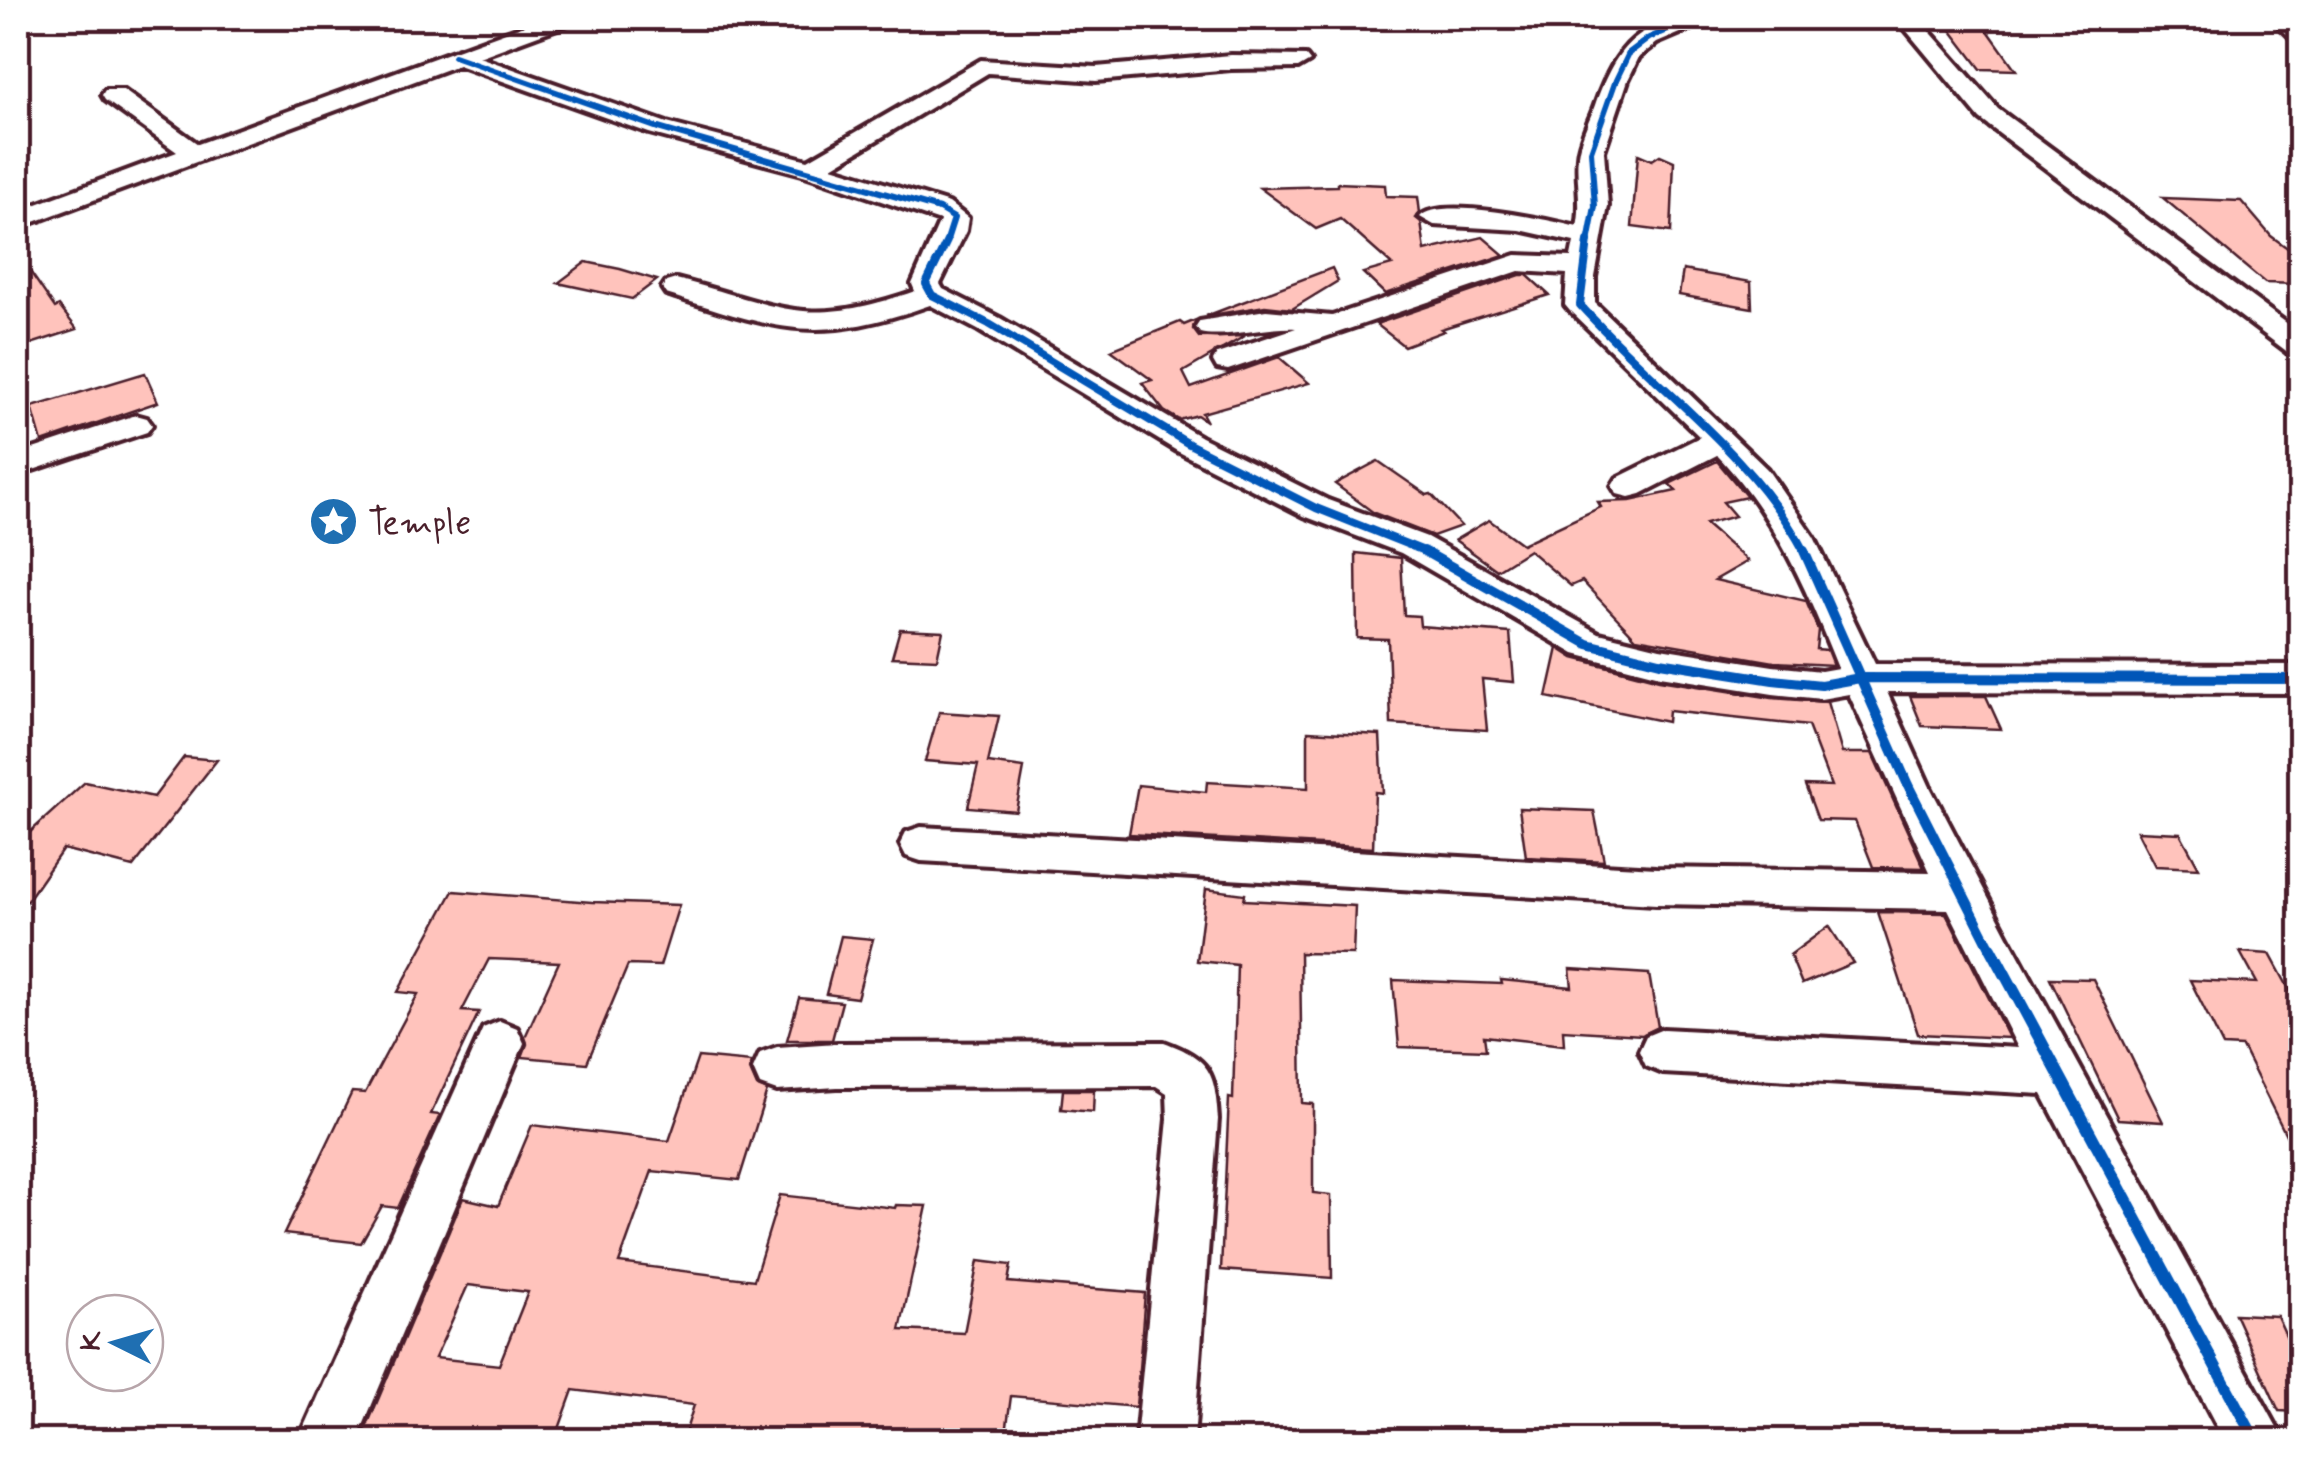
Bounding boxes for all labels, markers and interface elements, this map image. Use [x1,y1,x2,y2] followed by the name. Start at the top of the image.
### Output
[307,496,359,548] place icon: Temple
[368,501,471,547] place label: Temple
[65,1293,165,1393] north arrow
[73,1329,112,1352] text: K

